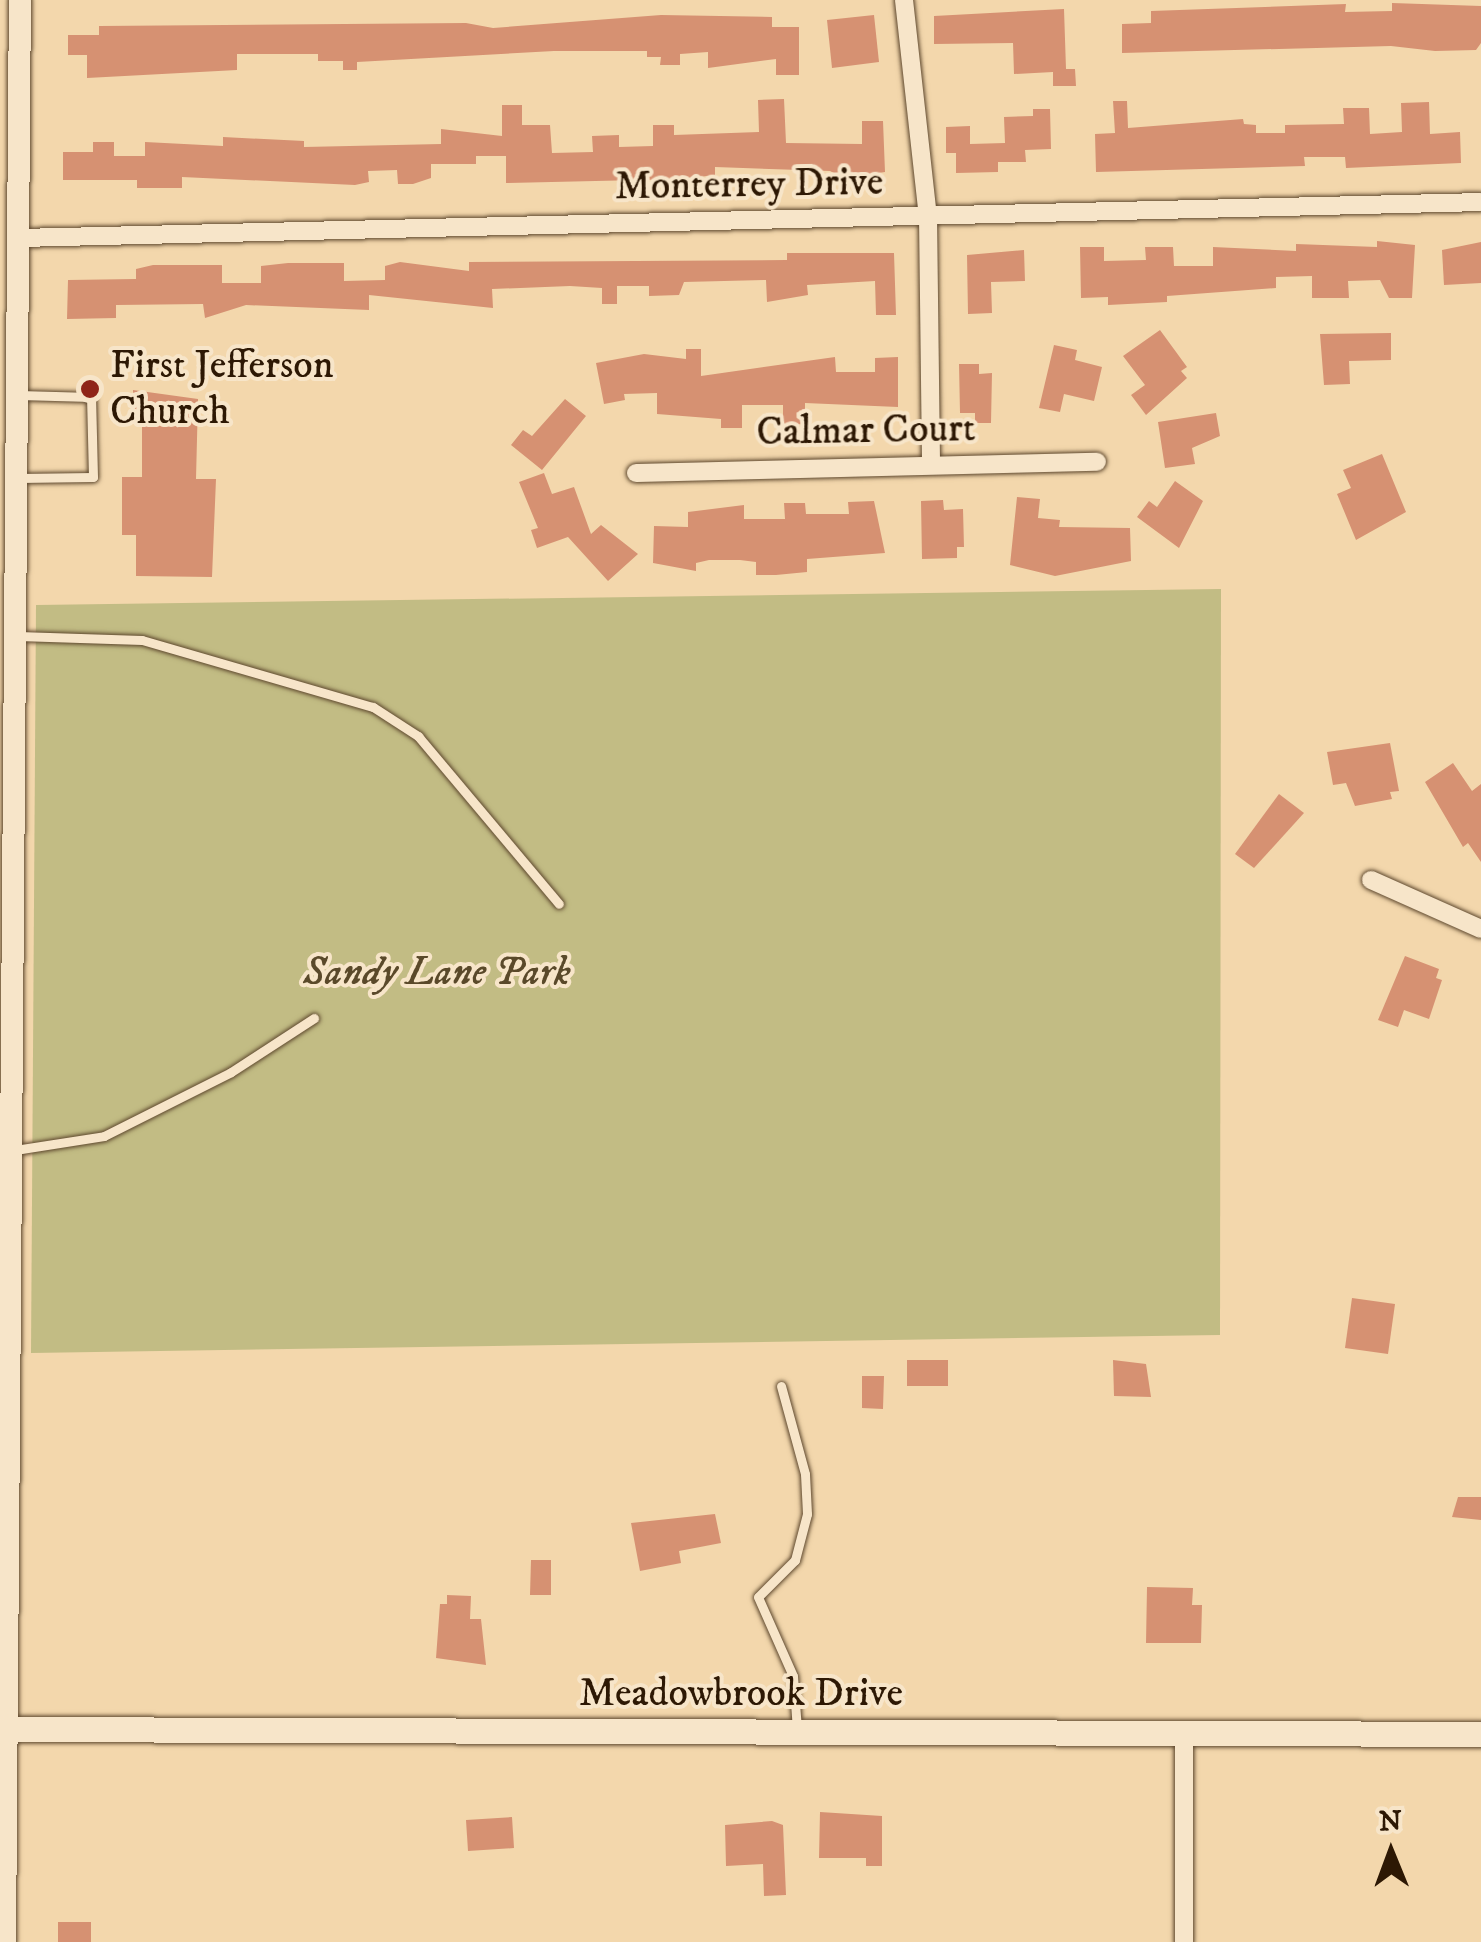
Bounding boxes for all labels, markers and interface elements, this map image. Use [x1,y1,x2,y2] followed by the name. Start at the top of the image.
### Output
[614,159,884,211] street label: Monterrey Drive
[110,342,334,436] place label: First Jefferson Church
[79,378,101,400] marker: First Jefferson Church
[756,405,976,457] street label: Calmar Court
[303,949,571,997] park label: Sandy Lane Park
[579,1670,903,1718] street label: Meadowbrook Drive
[1341,1802,1441,1902] north arrow
[1379,1804,1402,1839] text: N

